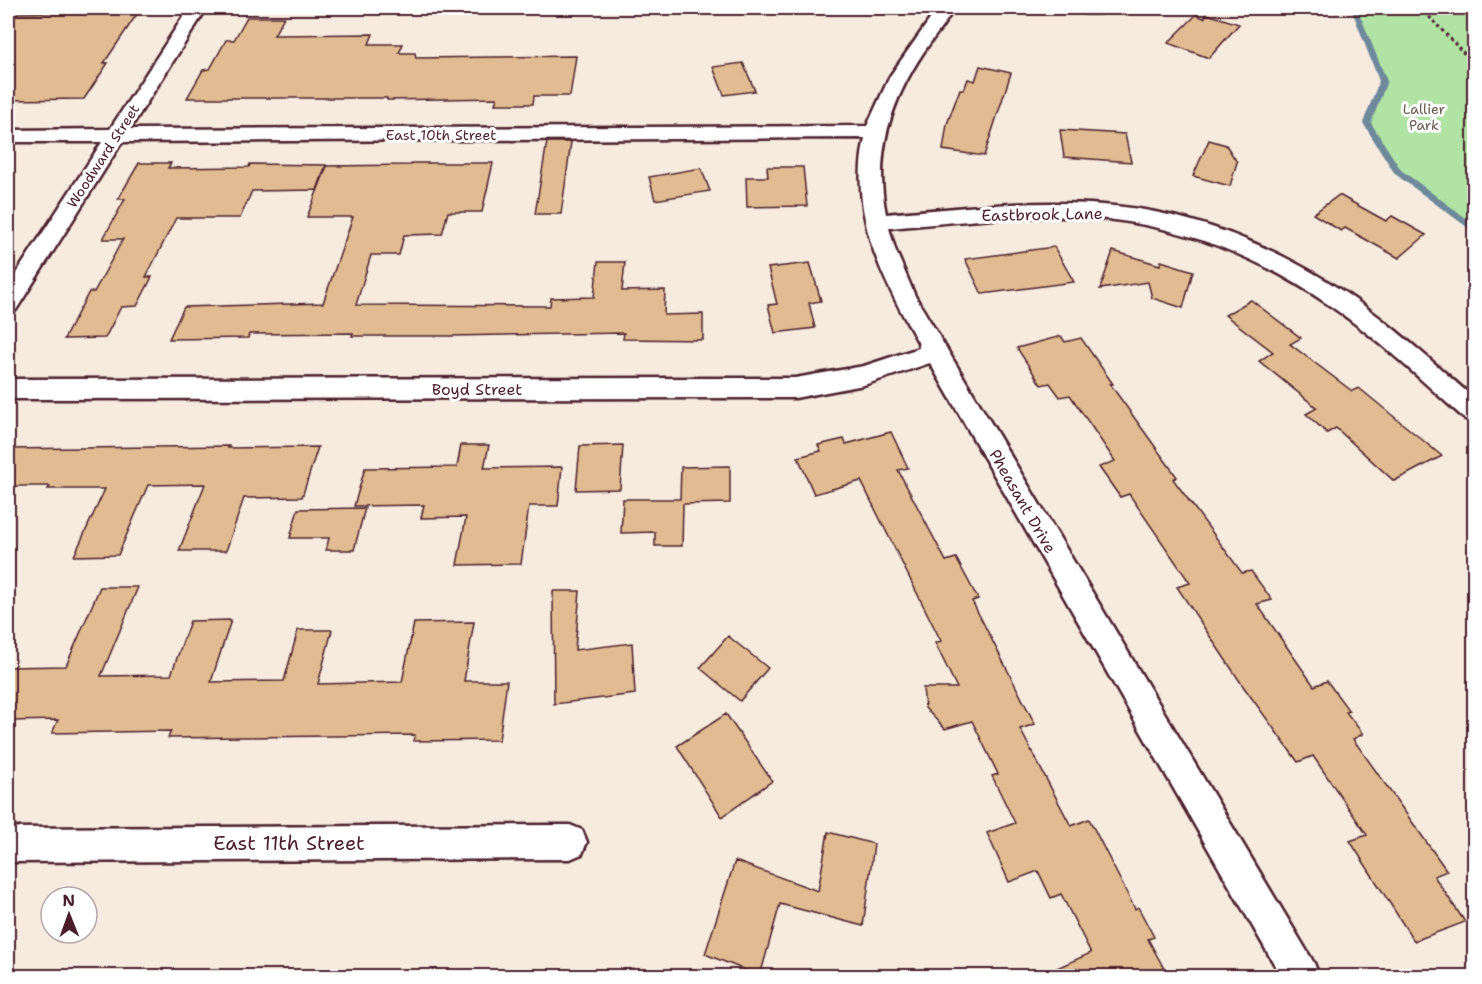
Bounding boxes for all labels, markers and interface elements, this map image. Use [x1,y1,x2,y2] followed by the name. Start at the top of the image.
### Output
[1403,100,1446,134] park label: Lallier Park
[63,101,143,211] street label: Woodward Street
[386,126,496,144] street label: East 10th Street
[981,203,1103,226] street label: Eastbrook Lane
[432,379,522,400] street label: Boyd Street
[984,445,1061,557] street label: Pheasant Drive
[213,830,365,856] street label: East 11th Street
[39,885,99,945] north arrow
[62,890,75,911] text: N

